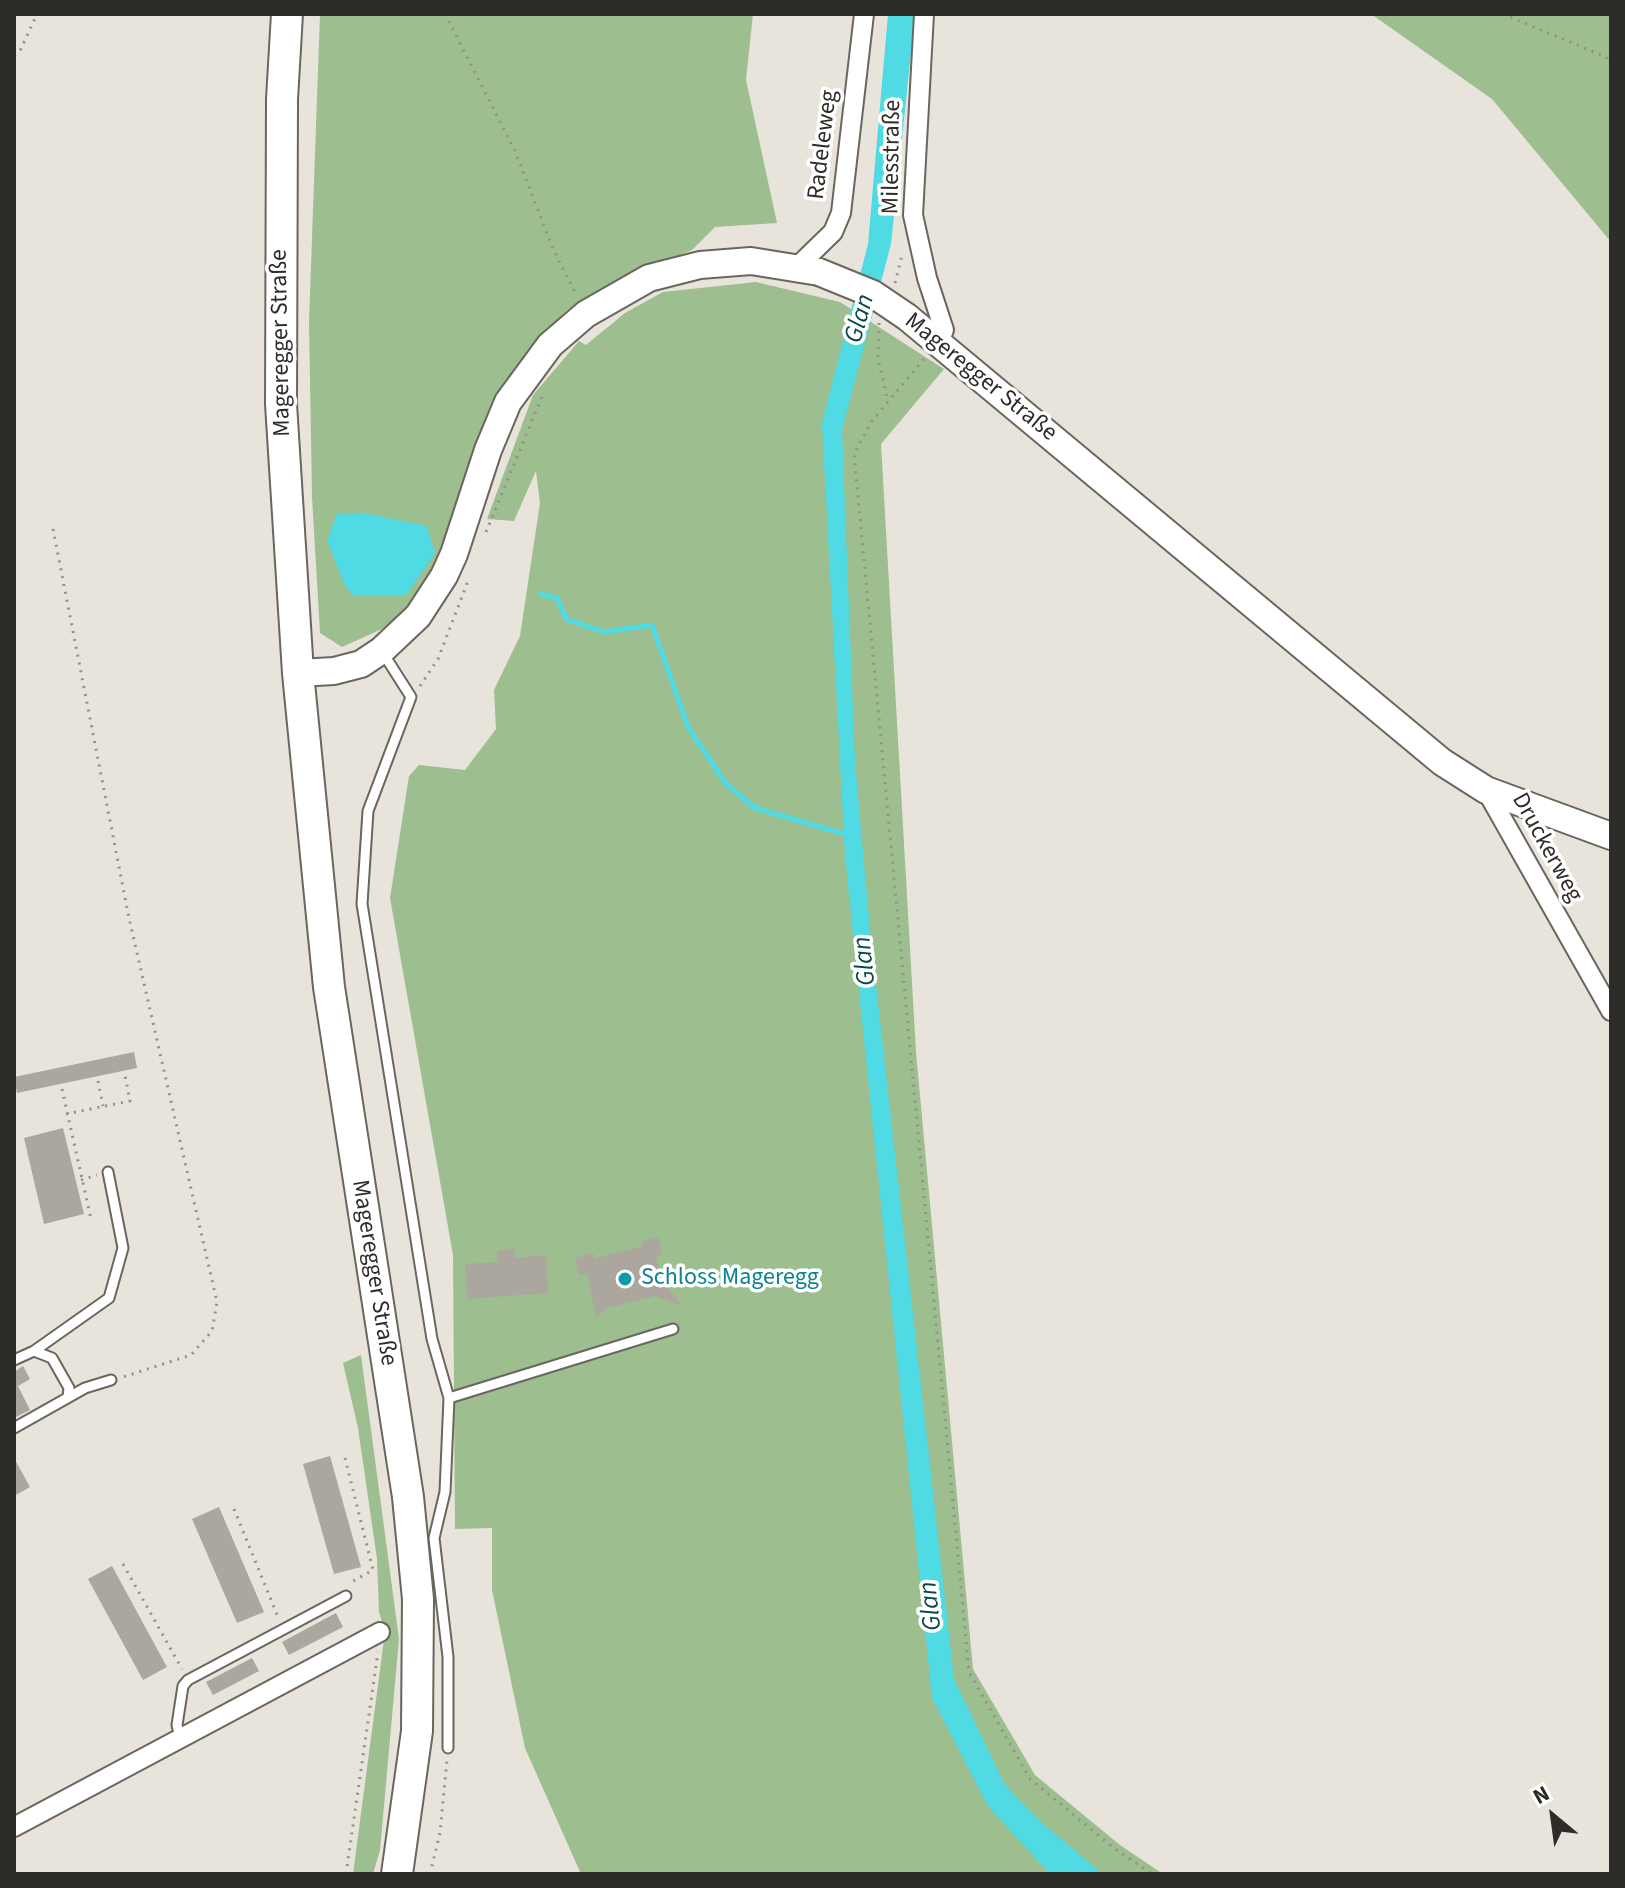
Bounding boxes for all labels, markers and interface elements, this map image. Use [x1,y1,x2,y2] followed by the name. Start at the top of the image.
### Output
[803,89,845,201] street label: Radeleweg
[878,99,908,215] street label: Milesstraße
[266,249,298,437] street label: Mageregger Straße
[839,291,883,347] water label: Glan
[898,308,1062,448] street label: Mageregger Straße
[1504,788,1588,908] street label: Druckerweg
[848,935,884,987] water label: Glan
[344,1178,402,1368] street label: Mageregger Straße
[641,1265,819,1293] place label: Schloss Mageregg
[616,1270,634,1288] marker: Schloss Mageregg
[914,1580,950,1632] water label: Glan
[1513,1776,1593,1856] north arrow
[1527,1777,1556,1813] text: N

